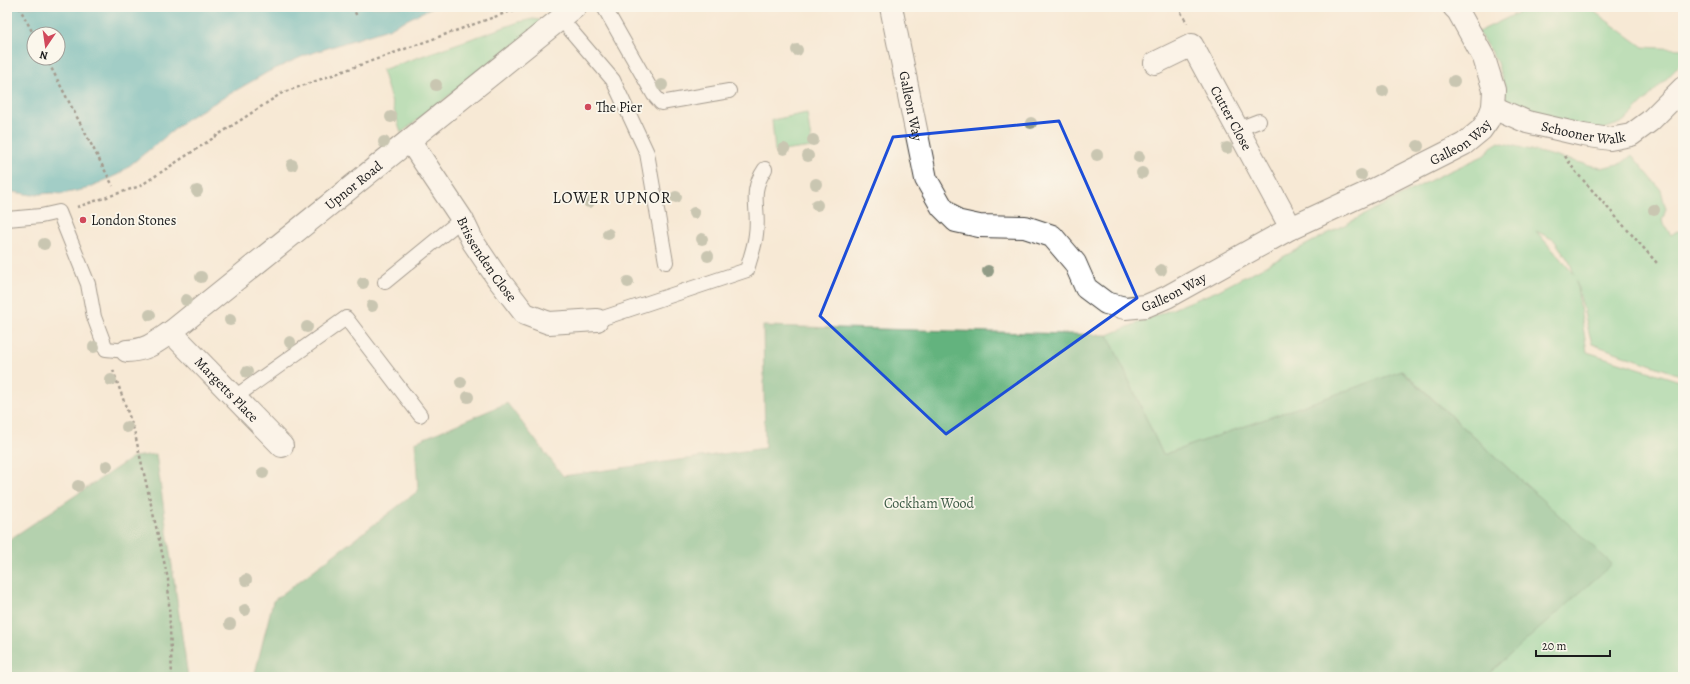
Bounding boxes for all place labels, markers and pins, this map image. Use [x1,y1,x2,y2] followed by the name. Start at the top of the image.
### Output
[596,98,643,117] place label: The Pier
[583,102,593,112] marker: The Pier
[91,211,176,230] place label: London Stones
[78,215,88,225] marker: London Stones

